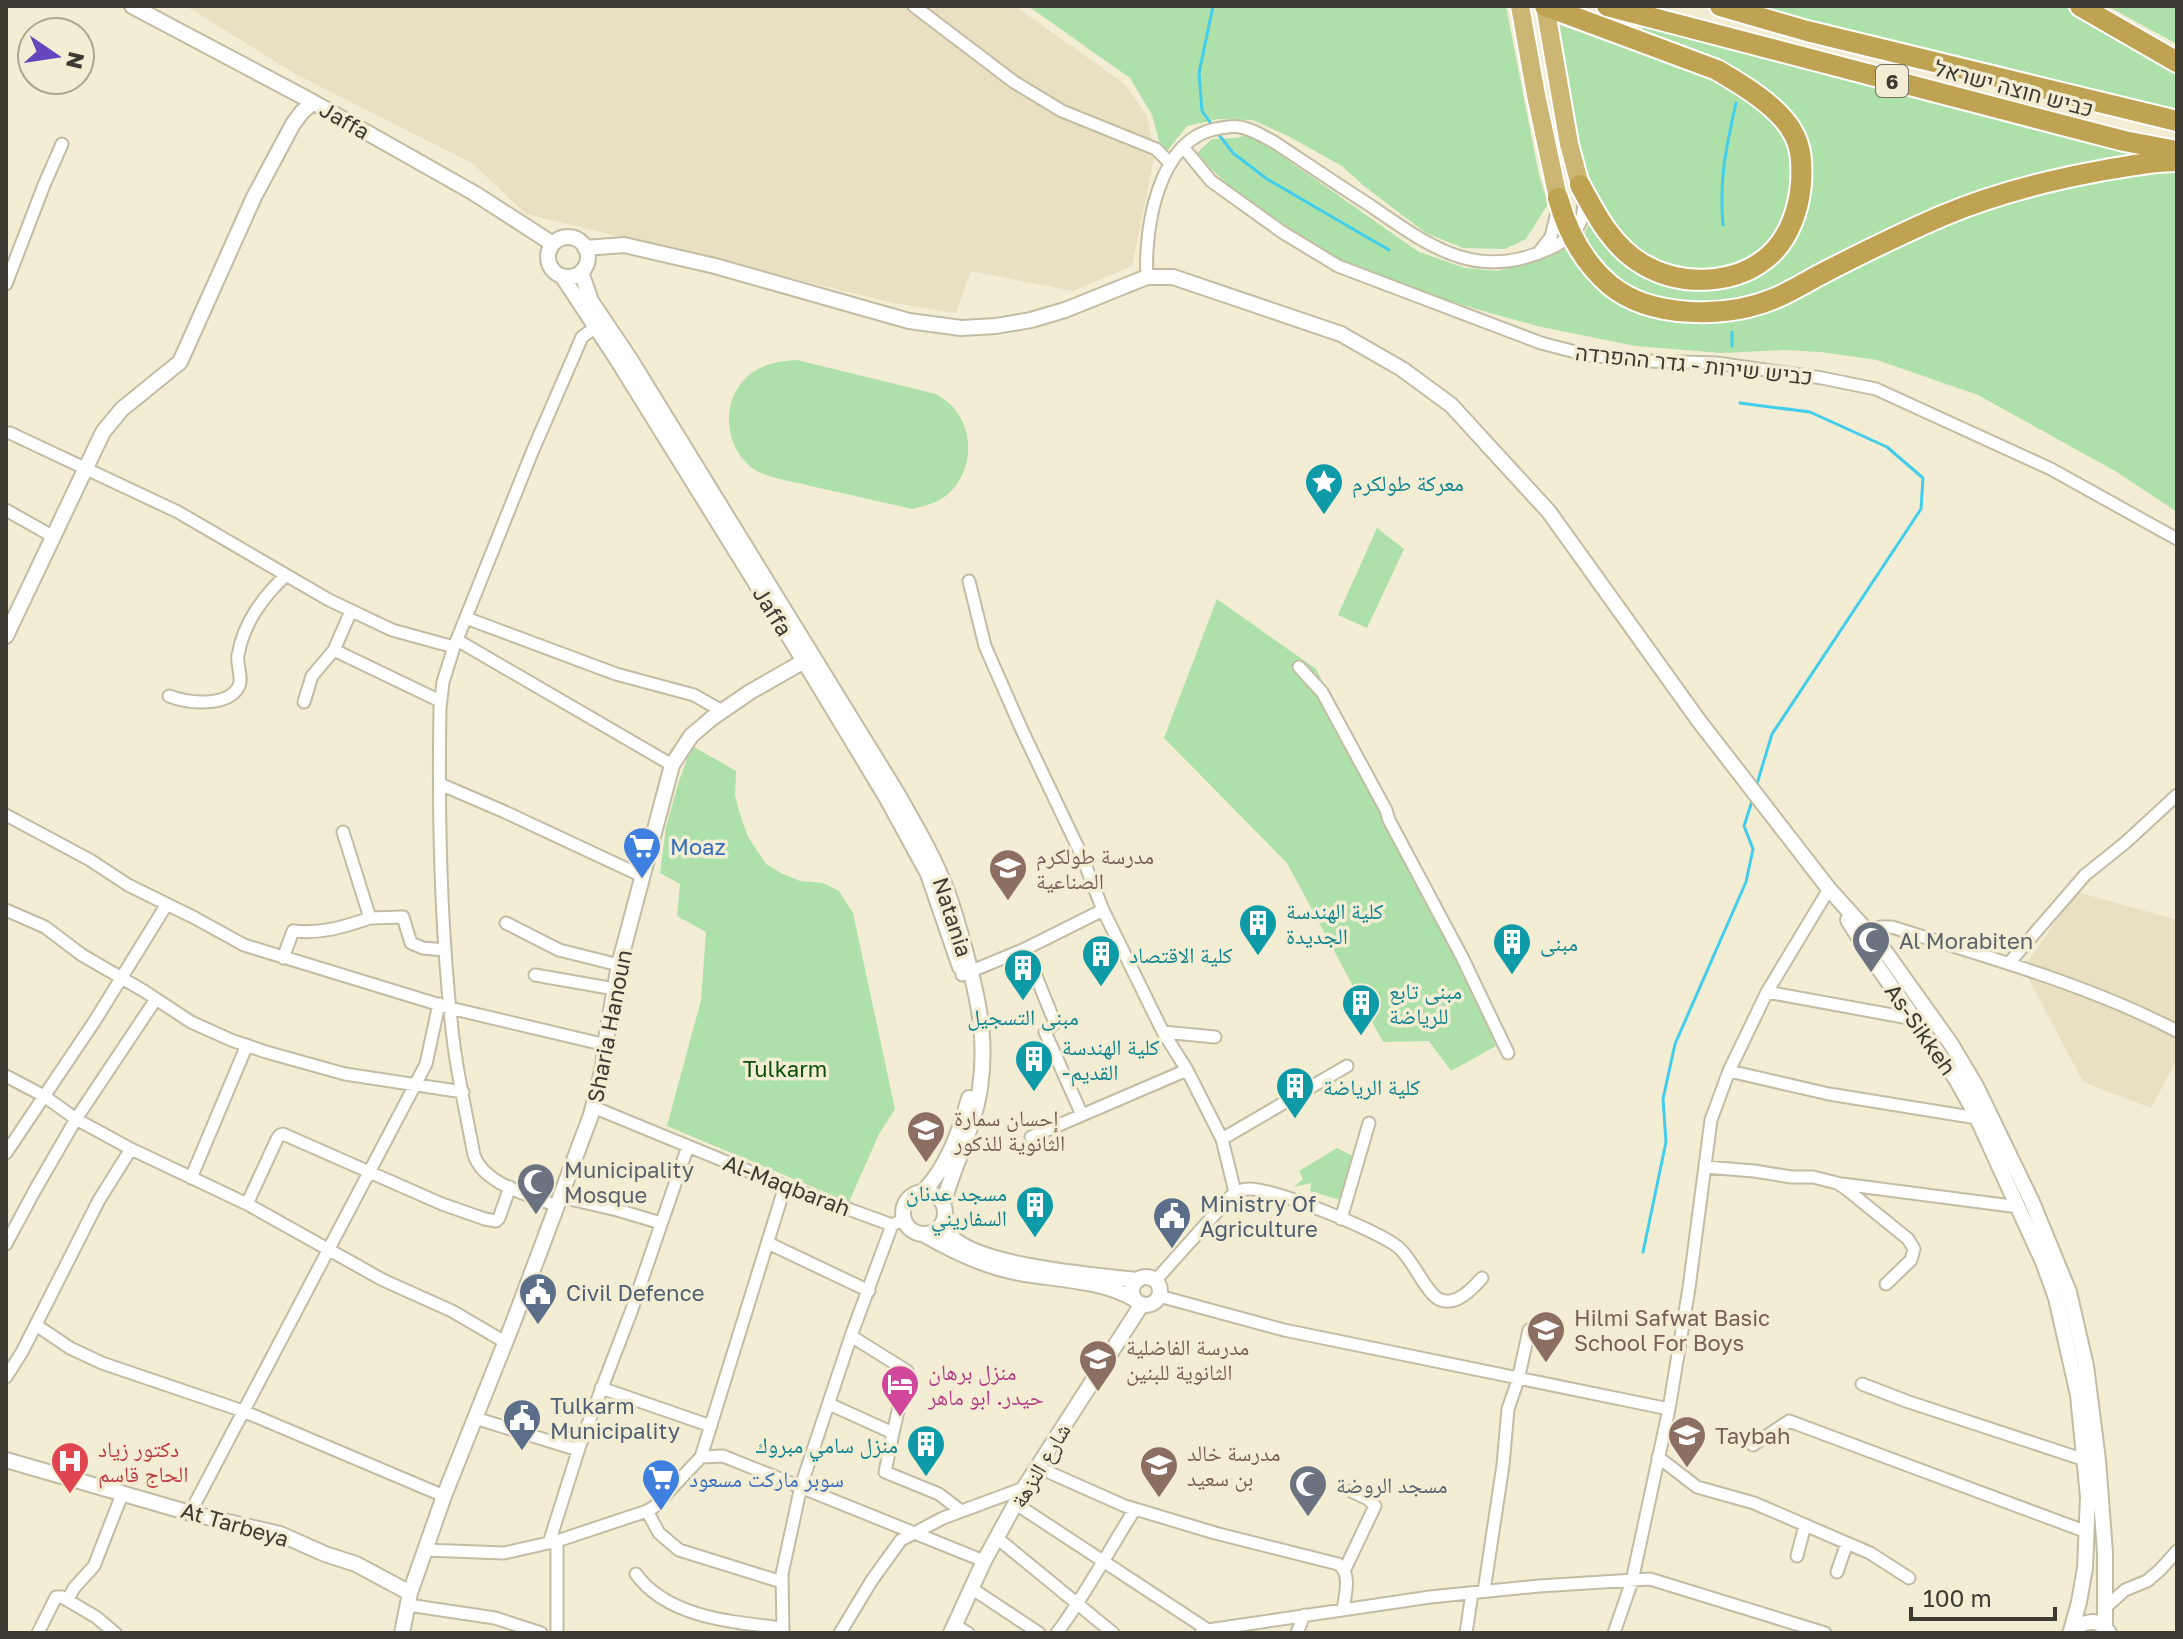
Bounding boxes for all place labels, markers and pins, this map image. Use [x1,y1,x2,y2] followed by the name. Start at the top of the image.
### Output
[1303,461,1345,516] place icon: معركة طولكرم
[1352,469,1464,498] place label: معركة طولكرم
[621,825,663,880] supermarket icon: Moaz
[670,833,726,860] place label: Moaz
[1036,842,1154,894] place label: مدرسة طولكرم الصناعية
[987,847,1029,902] school or university icon: مدرسة طولكرم الصناعية
[1286,897,1383,949] place label: كلية الهندسة الجديدة
[1237,902,1279,957] building icon: كلية الهندسة الجديدة
[1850,919,1892,974] mosque icon: Al Morabiten
[1491,921,1533,976] building icon: مبنى
[1899,927,2033,954] place label: Al Morabiten
[1540,929,1578,957] place label: مبنى
[1080,933,1122,988] building icon: كلية الاقتصاد
[1129,941,1232,968] place label: كلية الاقتصاد
[1002,947,1044,1002] building icon: مبنى التسجيل
[1389,977,1462,1029] place label: مبنى تابع للرياضة
[1340,982,1382,1037] building icon: مبنى تابع للرياضة
[967,1003,1079,1031] place label: مبنى التسجيل
[1062,1033,1159,1087] place label: كلية الهندسة -القديم
[1013,1038,1055,1093] building icon: كلية الهندسة -القديم
[1274,1065,1316,1120] building icon: كلية الرياضة
[1323,1073,1420,1100] place label: كلية الرياضة
[953,1104,1065,1156] place label: إحسان سمارة الثانوية للذكور
[905,1109,947,1164] school or university icon: إحسان سمارة الثانوية للذكور
[564,1156,694,1208] place label: Municipality Mosque
[515,1161,557,1216] mosque icon: Municipality Mosque
[906,1179,1007,1235] place label: مسجد عدنان السفاريني
[1014,1184,1056,1239] building icon: مسجد عدنان السفاريني
[1200,1190,1318,1242] place label: Ministry Of Agriculture
[1151,1195,1193,1250] public building icon: Ministry Of Agriculture
[517,1271,559,1326] public building icon: Civil Defence
[566,1279,704,1306] place label: Civil Defence
[1574,1304,1770,1356] place label: Hilmi Safwat Basic School For Boys
[1525,1309,1567,1364] school or university icon: Hilmi Safwat Basic School For Boys
[1126,1333,1249,1386] place label: مدرسة الفاضلية الثانوية للبنين
[1077,1338,1119,1393] school or university icon: مدرسة الفاضلية الثانوية للبنين
[927,1358,1044,1410] place label: منزل برهان حيدر. ابو ماهر
[879,1363,921,1418] hotel icon: منزل برهان حيدر. ابو ماهر
[550,1392,680,1444] place label: Tulkarm Municipality
[501,1397,543,1452] public building icon: Tulkarm Municipality
[1666,1414,1708,1469] school or university icon: Taybah
[1715,1422,1790,1449] place label: Taybah
[905,1423,947,1478] building icon: منزل سامي مبروك
[755,1431,898,1462] place label: منزل سامي مبروك
[98,1435,189,1489] place label: دكتور زياد الحاج قاسم
[1187,1439,1281,1492] place label: مدرسة خالد بن سعيد
[49,1440,91,1495] hospital icon: دكتور زياد الحاج قاسم
[1138,1444,1180,1499] school or university icon: مدرسة خالد بن سعيد
[640,1457,682,1512] supermarket icon: سوبر ماركت مسعود
[1287,1463,1329,1518] mosque icon: مسجد الروضة
[689,1465,844,1492] place label: سوبر ماركت مسعود
[1336,1471,1448,1498] place label: مسجد الروضة

